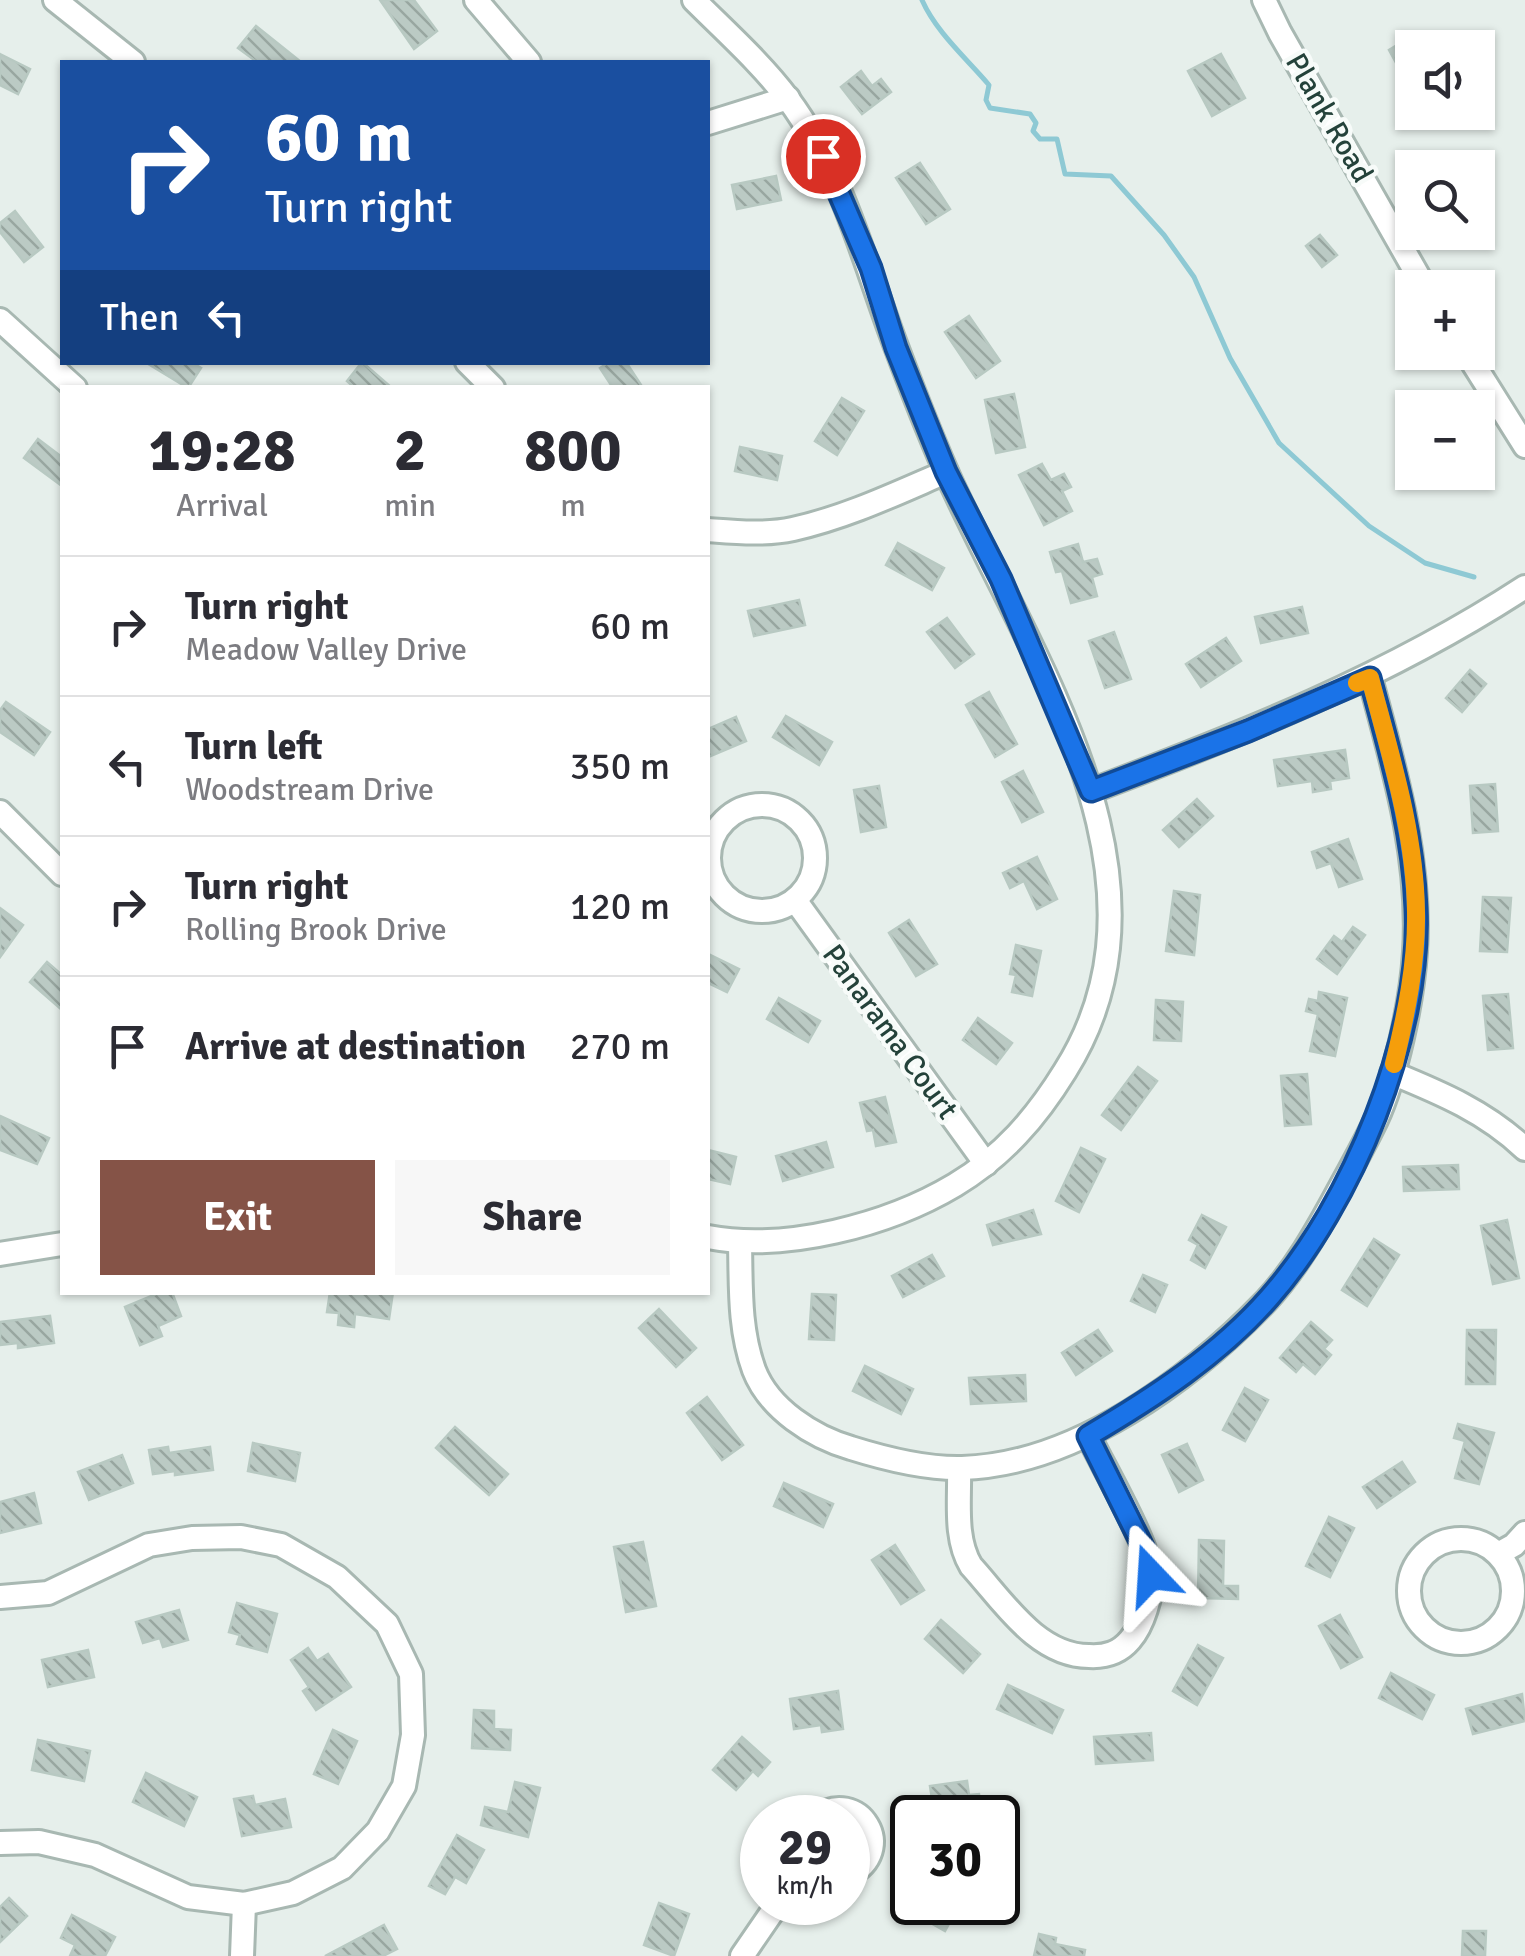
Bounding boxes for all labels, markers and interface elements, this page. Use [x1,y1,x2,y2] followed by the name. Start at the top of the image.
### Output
[1395,30,1495,490] map controls
[1395,30,1495,130] button: sound
[1277,47,1381,189] street label: Plank Road
[265,94,413,180] text: 60 m
[100,100,230,230] icon: right
[781,114,866,199] pin
[796,129,851,184] icon: arrive
[1395,150,1495,250] button: search
[265,180,453,235] text: Turn right
[1395,270,1495,370] button: +
[199,290,254,345] icon: left
[100,294,179,341] text: Then
[1395,390,1495,490] button: −
[148,414,296,488] text: 19:28
[394,414,426,488] text: 2
[524,414,622,488] text: 800
[176,486,268,525] text: Arrival
[384,486,436,525] text: min
[560,486,586,525] text: m
[185,583,349,630] text: Turn right
[100,599,155,654] icon: right
[590,603,670,650] text: 60 m
[185,630,467,669] text: Meadow Valley Drive
[185,723,323,770] text: Turn left
[100,739,155,794] icon: left
[570,743,670,790] text: 350 m
[185,770,434,809] text: Woodstream Drive
[185,863,349,910] text: Turn right
[100,879,155,934] icon: right
[570,883,670,930] text: 120 m
[185,910,447,949] text: Rolling Brook Drive
[814,937,966,1127] street label: Panarama Court
[100,1019,155,1074] icon: arrive
[185,1023,526,1070] text: Arrive at destination
[570,1023,670,1070] text: 270 m
[100,1160,375,1275] button: Exit
[395,1160,670,1275] button: Share
[1099,1523,1203,1627] position arrow
[890,1795,1020,1925] speed limit sign: 30
[778,1817,832,1879] text: 29
[777,1870,833,1901] text: km/h

